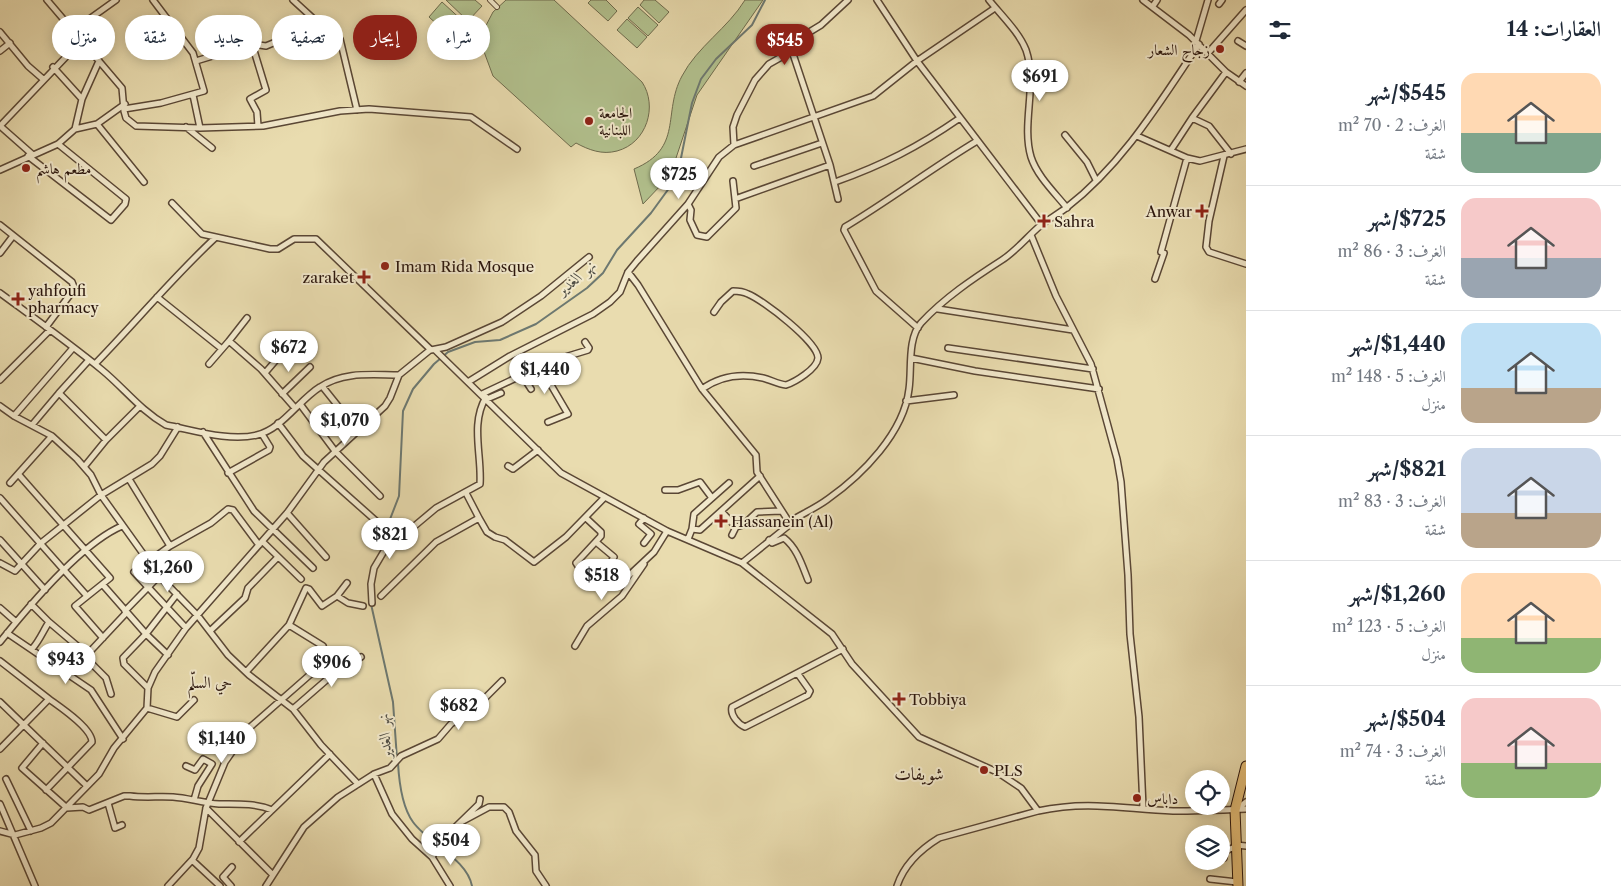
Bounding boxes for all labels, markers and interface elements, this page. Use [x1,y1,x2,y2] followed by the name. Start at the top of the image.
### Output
[52,15,115,60] chip: منزل
[125,15,185,60] chip: شقة
[195,15,262,60] chip: جديد
[272,15,343,60] chip: تصفية
[353,15,417,60] chip: إيجار
[427,15,490,60] chip: شراء
[1266,16,1294,44] icon: filters
[1507,16,1601,41] text: العقارات: 14
[755,23,815,66] pin: $545
[767,30,803,50] text: $545
[1146,40,1210,63] place label: زجاح الشعار
[1214,43,1226,55] marker: زجاح الشعار
[1010,59,1070,102] pin: $691
[1022,66,1058,86] text: $691
[1367,80,1446,105] text: $545/شهر
[1501,93,1561,153] icon: home
[599,103,632,139] place label: الجامعة اللبنانية
[583,115,595,127] marker: الجامعة اللبنانية
[1338,115,1446,135] text: الغرف: 2 · 70 m²
[1425,143,1446,163] text: شقة
[649,158,709,200] pin: $725
[36,159,91,184] place label: مطعم هاشم
[20,162,32,174] marker: مطعم هاشم
[661,164,697,184] text: $725
[1145,202,1193,221] place label: Anwar
[1196,205,1208,217] marker: Anwar
[1367,206,1446,231] text: $725/شهر
[1054,212,1094,231] place label: Sahra
[1038,215,1050,227] marker: Sahra
[1501,218,1561,278] icon: home
[1337,241,1446,261] text: الغرف: 3 · 86 m²
[551,255,601,301] water label: نهر الغدير
[395,257,534,276] place label: Imam Rida Mosque
[379,260,391,272] marker: Imam Rida Mosque
[302,268,355,287] place label: zaraket
[1425,269,1446,289] text: شقة
[358,271,370,283] marker: zaraket
[27,281,99,317] place label: yahfoufi pharmacy
[12,293,24,305] marker: yahfoufi pharmacy
[259,330,319,373] pin: $672
[1349,331,1446,356] text: $1,440/شهر
[271,337,307,357] text: $672
[1501,343,1561,403] icon: home
[504,352,586,395] pin: $1,440
[520,359,570,379] text: $1,440
[1331,366,1446,386] text: الغرف: 5 · 148 m²
[1421,394,1446,414] text: منزل
[304,404,386,446] pin: $1,070
[320,410,370,430] text: $1,070
[1368,456,1446,481] text: $821/شهر
[1501,468,1561,528] icon: home
[1338,491,1446,511] text: الغرف: 3 · 83 m²
[731,512,833,531] place label: Hassanein (Al)
[715,515,727,527] marker: Hassanein (Al)
[360,518,420,560] pin: $821
[1425,519,1446,539] text: شقة
[372,524,408,544] text: $821
[127,550,209,593] pin: $1,260
[143,557,193,577] text: $1,260
[572,558,632,601] pin: $518
[585,565,619,585] text: $518
[1349,581,1446,606] text: $1,260/شهر
[1501,593,1561,653] icon: home
[1332,616,1446,636] text: الغرف: 5 · 123 m²
[36,642,96,685] pin: $943
[1421,644,1446,664] text: منزل
[302,646,362,688] pin: $906
[47,649,85,669] text: $943
[313,652,351,672] text: $906
[188,671,232,699] district label: حي السلّم
[429,688,489,731] pin: $682
[909,690,966,709] place label: Tobbiya
[893,693,905,705] marker: Tobbiya
[440,695,478,715] text: $682
[1365,706,1446,731] text: $504/شهر
[372,712,397,760] water label: نهر الغدير
[1501,718,1561,778] icon: home
[181,722,263,764] pin: $1,140
[198,728,246,748] text: $1,140
[1340,741,1446,761] text: الغرف: 3 · 74 m²
[994,761,1023,780] place label: PLS
[894,763,944,785] district label: شويفات
[978,764,990,776] marker: PLS
[1425,769,1446,789] text: شقة
[1185,770,1230,870] map controls
[1185,770,1230,815] button: locate
[1147,789,1178,808] place label: داباس
[1131,792,1143,804] marker: داباس
[421,824,481,866] pin: $504
[1185,825,1230,870] button: layers
[432,830,470,850] text: $504

